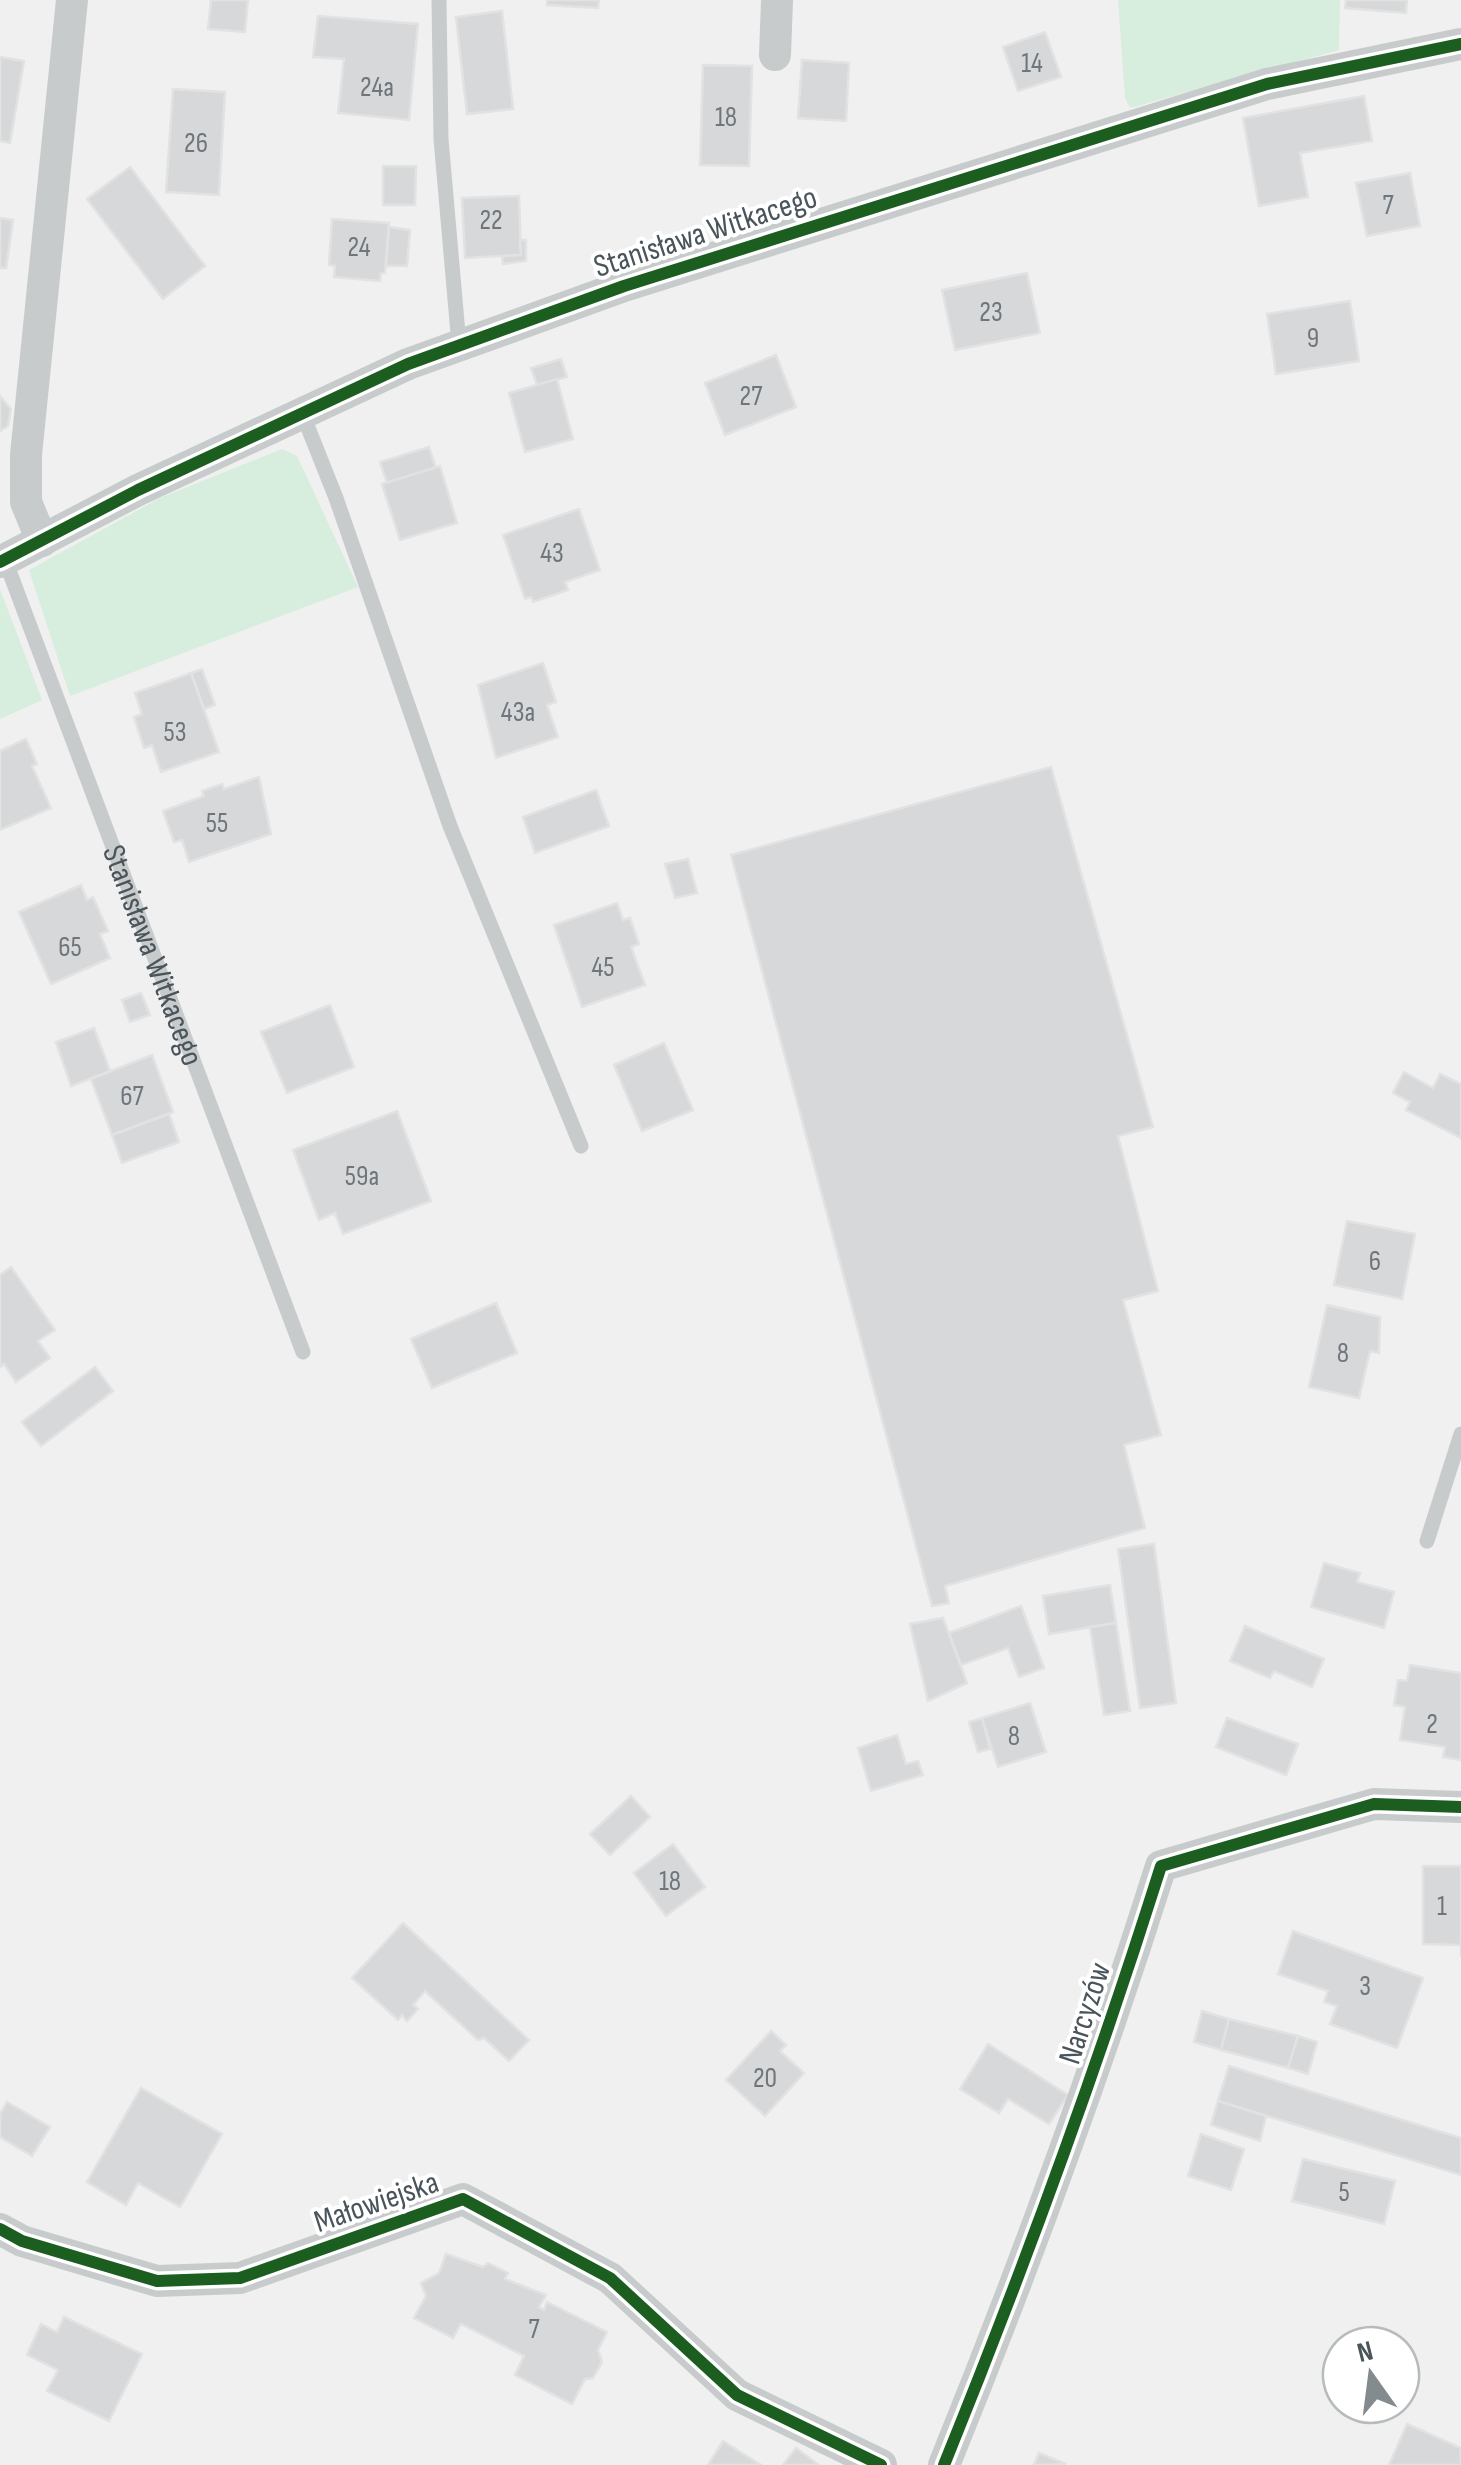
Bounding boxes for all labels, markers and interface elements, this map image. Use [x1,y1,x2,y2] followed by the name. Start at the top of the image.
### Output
[1021,47,1043,80] house number: 14
[360,71,394,104] house number: 24a
[715,101,737,134] house number: 18
[184,127,208,160] house number: 26
[589,178,822,287] street label: Stanisława Witkacego
[1382,189,1394,222] house number: 7
[479,204,503,237] house number: 22
[347,231,371,264] house number: 24
[979,296,1003,329] house number: 23
[1307,322,1319,355] house number: 9
[740,380,762,413] house number: 27
[540,537,564,570] house number: 43
[501,696,535,729] house number: 43a
[164,716,186,749] house number: 53
[206,807,228,840] house number: 55
[93,840,211,1071] street label: Stanisława Witkacego
[58,931,82,964] house number: 65
[591,951,615,984] house number: 45
[120,1080,144,1113] house number: 67
[345,1160,379,1193] house number: 59a
[1369,1245,1381,1278] house number: 6
[1337,1337,1349,1370] house number: 8
[1426,1708,1438,1741] house number: 2
[1008,1720,1020,1753] house number: 8
[659,1865,681,1898] house number: 18
[1437,1890,1447,1923] house number: 1
[1051,1958,1120,2069] street label: Narcyzów
[1359,1970,1371,2003] house number: 3
[753,2062,777,2095] house number: 20
[309,2163,444,2242] street label: Małowiejska
[1338,2176,1350,2209] house number: 5
[528,2313,540,2346] house number: 7
[1321,2325,1421,2425] north arrow
[1354,2334,1377,2370] text: N

